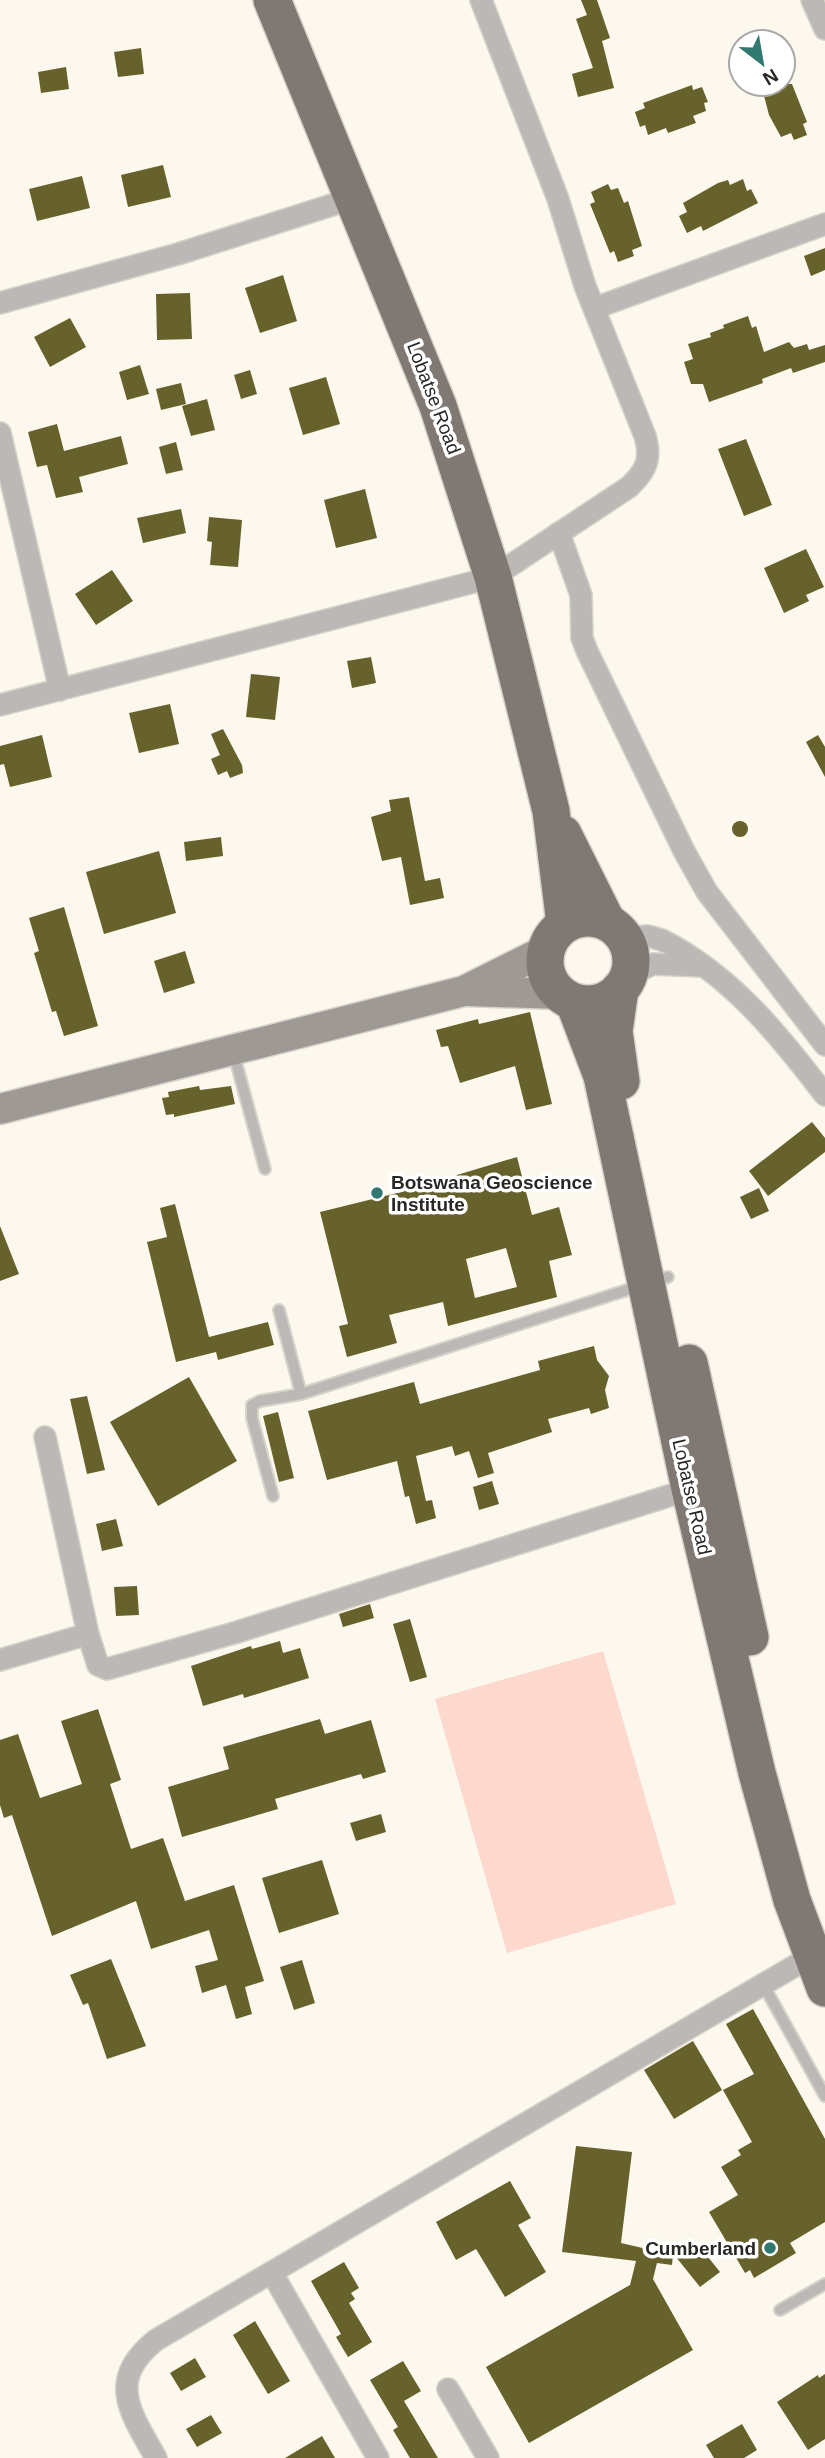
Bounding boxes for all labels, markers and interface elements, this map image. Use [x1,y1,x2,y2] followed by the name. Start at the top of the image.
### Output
[727,28,797,98] north arrow
[759,65,782,90] text: N
[403,339,465,457] street label: Lobatse Road
[391,1172,593,1215] place label: Botswana Geoscience Institute
[369,1185,385,1201] marker: Botswana Geoscience Institute
[668,1437,716,1557] street label: Lobatse Road
[645,2238,756,2259] place label: Cumberland
[762,2240,778,2256] marker: Cumberland

